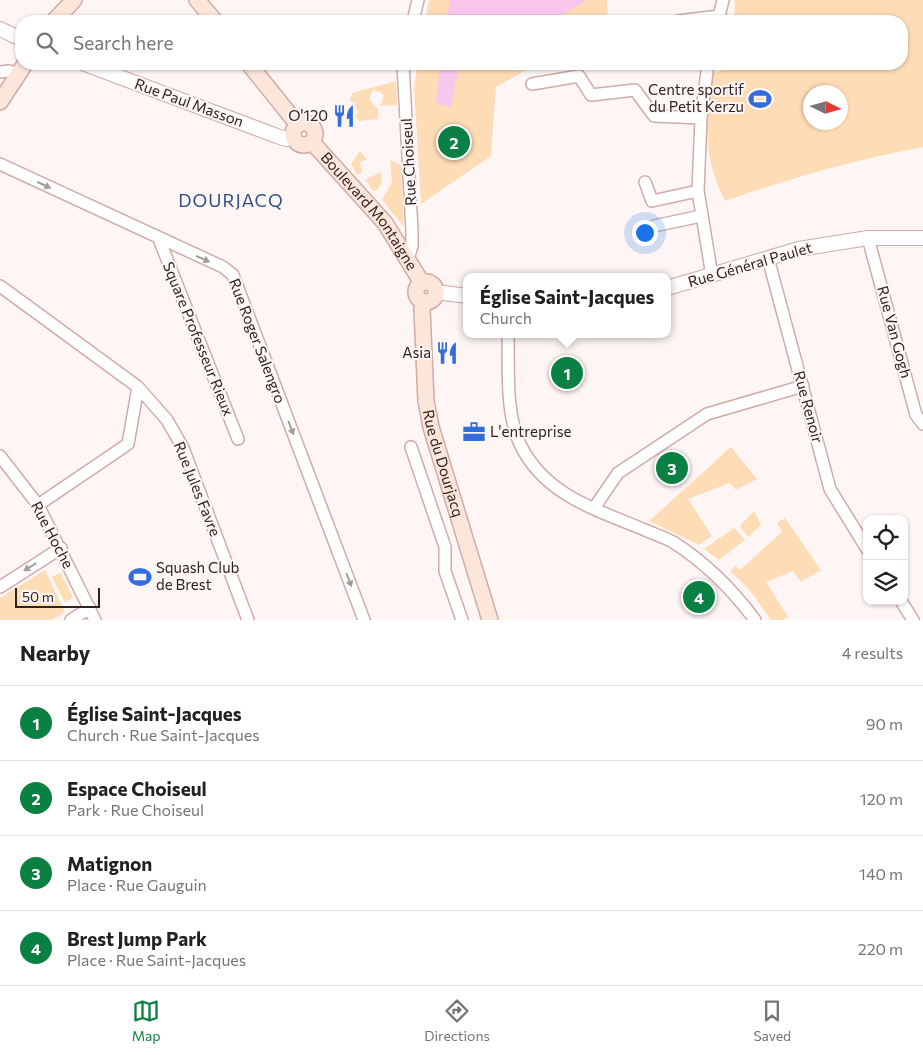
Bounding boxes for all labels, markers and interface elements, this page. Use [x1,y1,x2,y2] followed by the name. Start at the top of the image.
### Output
[15,15,908,70] search box
[33,29,61,57] icon: search
[73,31,173,54] text: Search here
[132,74,246,130] street label: Rue Paul Masson
[648,80,744,115] place label: Centre sportif du Petit Kerzu
[803,85,848,130] north arrow
[747,86,773,112] sports icon: Centre sportif du Petit Kerzu
[331,103,357,129] restaurant icon: O'120
[288,106,328,124] place label: O'120
[397,118,419,206] street label: Rue Choiseul
[438,123,470,161] pin: 2
[318,148,422,273] street label: Boulevard Montaigne
[37,181,51,189] one-way arrow
[178,189,284,211] district label: DOURJACQ
[632,220,658,246] your location
[686,238,814,290] street label: Rue Général Paulet
[196,255,210,263] one-way arrow
[160,259,238,418] street label: Square Professeur Rieux
[463,273,671,338] popup
[226,276,290,406] street label: Rue Roger Salengro
[874,284,916,380] street label: Rue Van Gogh
[480,285,654,308] text: Église Saint-Jacques
[480,308,532,327] text: Church
[434,340,460,366] restaurant icon: Asia
[402,343,431,361] place label: Asia
[551,354,583,392] pin: 1
[791,369,827,445] street label: Rue Renoir
[420,408,468,519] street label: Rue du Dourjacq
[461,419,487,445] office icon: L'entreprise
[288,420,295,435] one-way arrow
[490,422,571,440] place label: L'entreprise
[171,439,225,539] street label: Rue Jules Favre
[656,449,688,487] pin: 3
[28,498,78,571] street label: Rue Hoche
[863,515,908,605] map controls
[863,515,908,560] button: locate
[156,558,240,593] place label: Squash Club de Brest
[863,560,908,605] button: layers
[24,563,37,572] one-way arrow
[127,564,153,590] sports icon: Squash Club de Brest
[346,572,353,587] one-way arrow
[683,578,715,616] pin: 4
[15,585,100,608] scale bar
[22,588,54,605] text: 50 m
[20,640,90,665] text: Nearby
[842,643,903,662] text: 4 results
[67,702,242,725] text: Église Saint-Jacques
[32,714,40,733] text: 1
[866,714,903,733] text: 90 m
[67,725,260,744] text: Church · Rue Saint-Jacques
[67,777,207,800] text: Espace Choiseul
[31,789,41,808] text: 2
[860,789,903,808] text: 120 m
[67,800,204,819] text: Park · Rue Choiseul
[67,852,152,875] text: Matignon
[31,864,41,883] text: 3
[859,864,903,883] text: 140 m
[67,875,207,894] text: Place · Rue Gauguin
[67,927,207,950] text: Brest Jump Park
[31,939,41,958] text: 4
[858,939,903,958] text: 220 m
[67,950,246,969] text: Place · Rue Saint-Jacques
[132,997,161,1044] tab: Map
[424,997,490,1044] tab: Directions
[753,997,791,1044] tab: Saved

